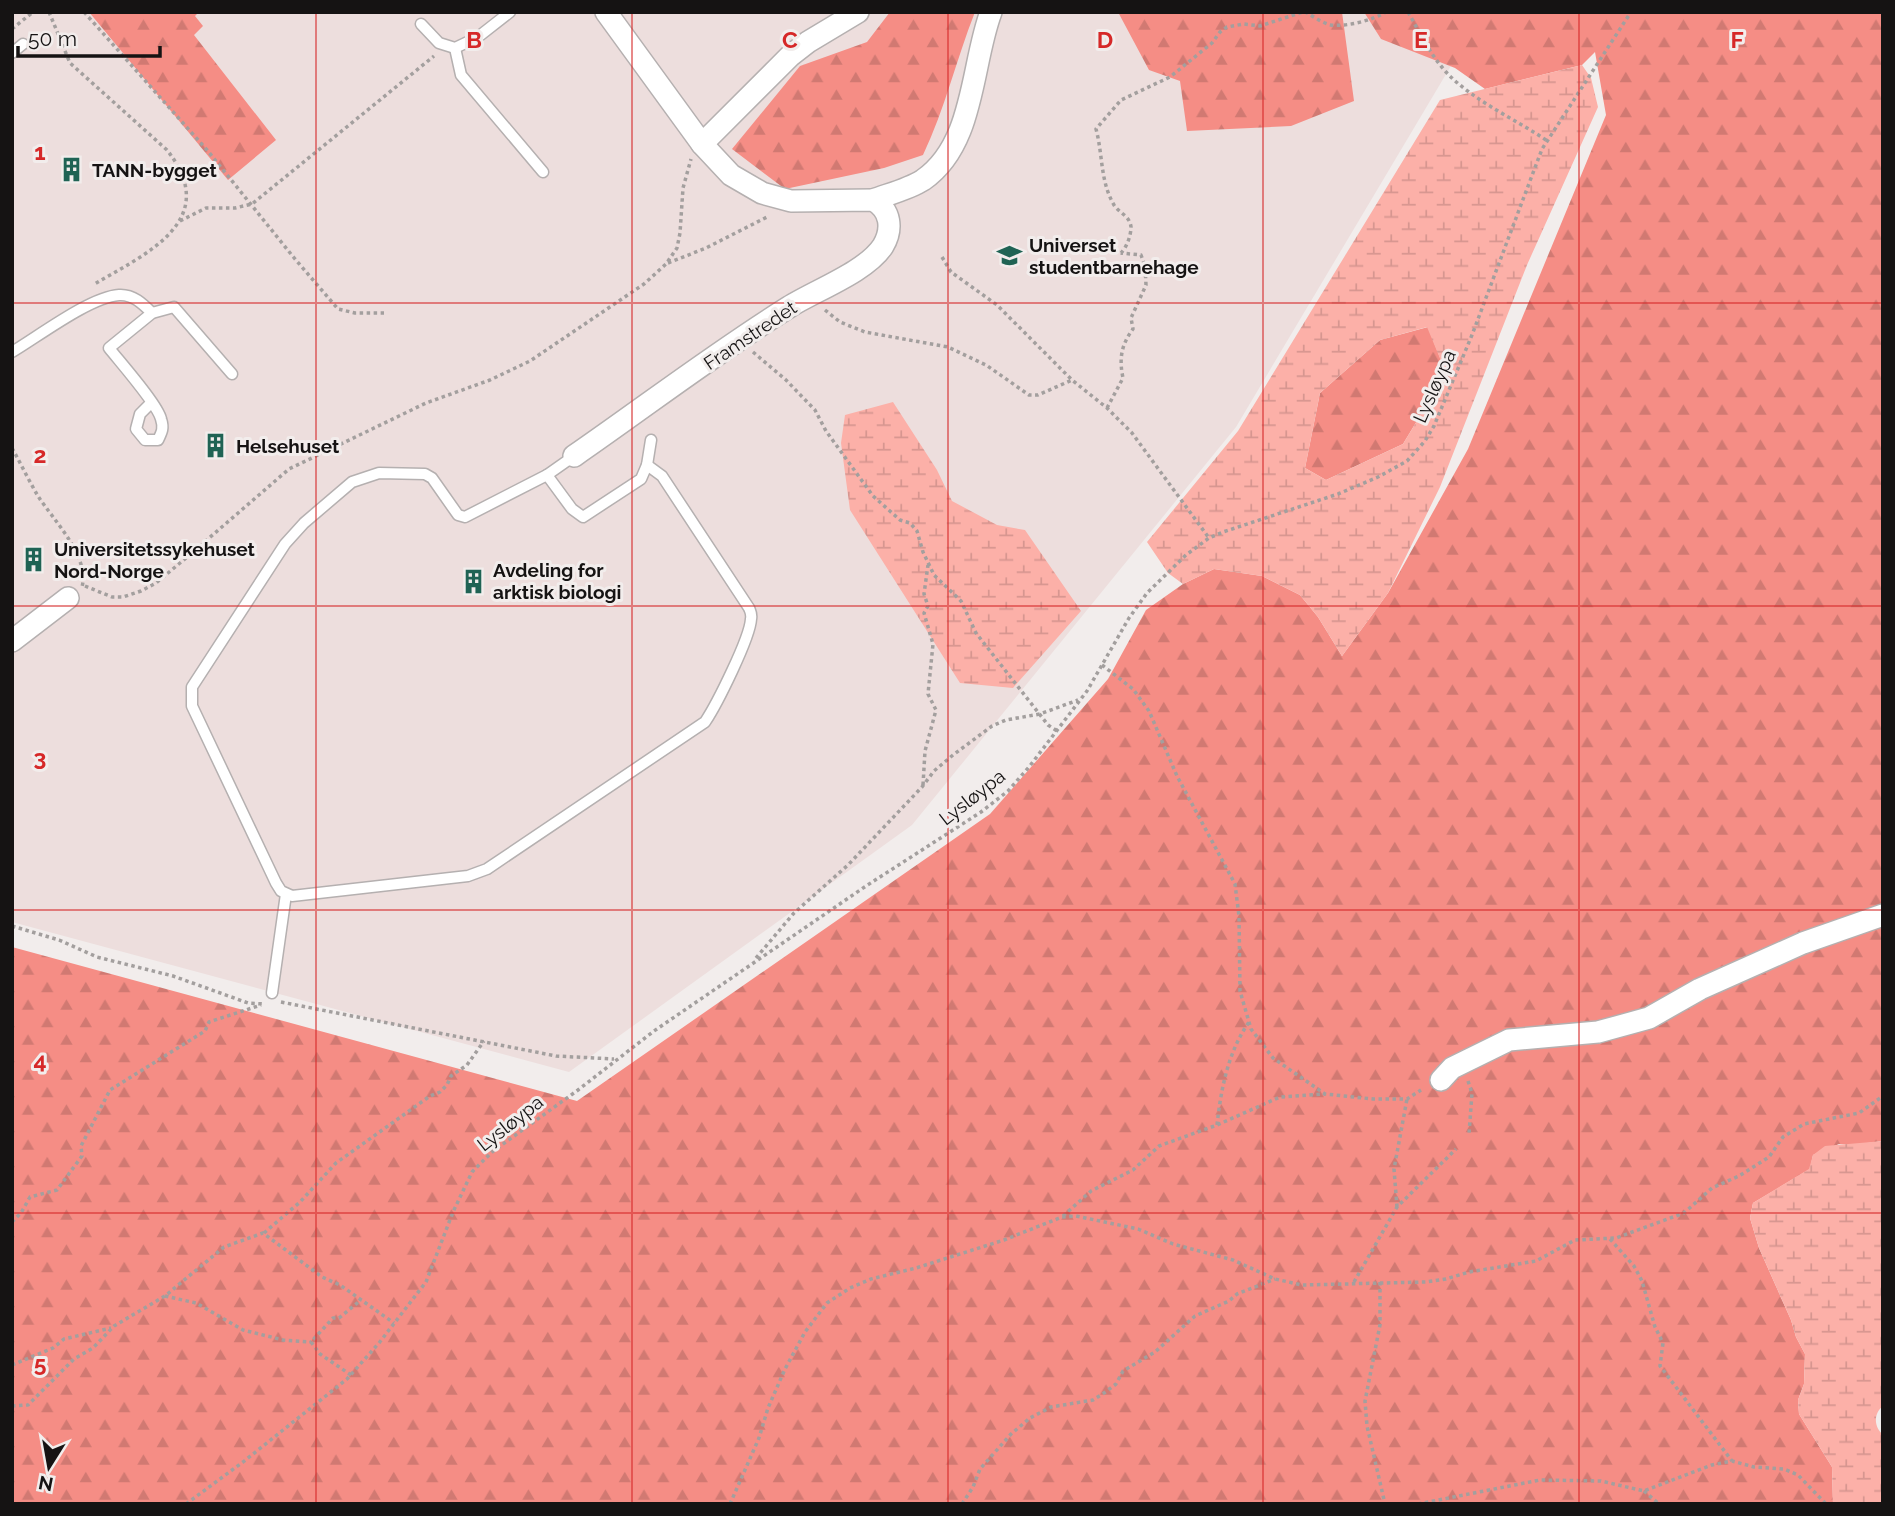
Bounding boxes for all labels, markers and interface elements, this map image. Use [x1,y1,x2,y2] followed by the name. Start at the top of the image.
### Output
[18,14,159,58] scale bar
[28,26,77,51] text: 50 m
[466,26,482,53] text: B
[782,26,798,53] text: C
[1097,26,1113,53] text: D
[1414,26,1428,53] text: E
[1730,26,1744,53] text: F
[34,138,46,165] text: 1
[58,156,86,184] building icon: TANN-bygget
[92,159,217,181] place label: TANN-bygget
[1029,234,1199,278] place label: Universet studentbarnehage
[995,242,1023,270] school or university icon: Universet studentbarnehage
[699,296,801,374] street label: Framstredet
[1408,346,1460,426] street label: Lysløypa
[202,432,230,460] building icon: Helsehuset
[236,435,340,457] place label: Helsehuset
[34,441,46,468] text: 2
[54,538,256,582] place label: Universitetssykehuset Nord-Norge
[20,546,48,574] building icon: Universitetssykehuset Nord-Norge
[493,559,621,603] place label: Avdeling for arktisk biologi
[459,567,487,595] building icon: Avdeling for arktisk biologi
[34,744,46,771] text: 3
[935,765,1009,829] street label: Lysløypa
[33,1047,47,1074] text: 4
[473,1091,547,1155] street label: Lysløypa
[34,1350,47,1377] text: 5
[14,1432,84,1502] north arrow
[37,1472,55,1496] text: N

